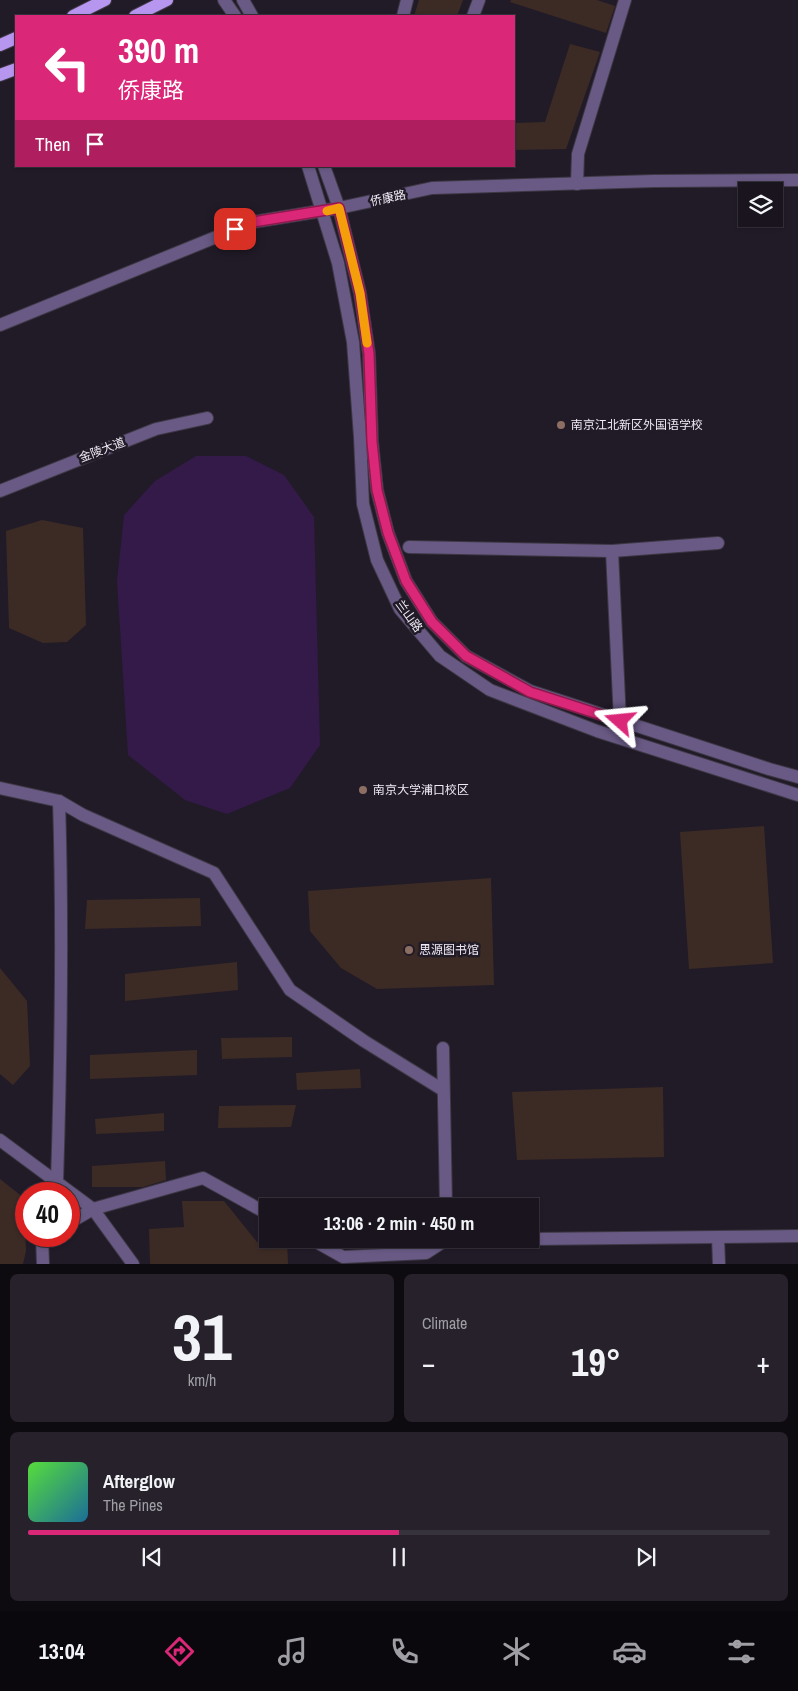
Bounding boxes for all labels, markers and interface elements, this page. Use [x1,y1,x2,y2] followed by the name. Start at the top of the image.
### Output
[118,27,199,74] text: 390 m
[35,35,100,100] icon: left
[118,75,184,105] text: 侨康路
[81,130,109,158] icon: arrive
[35,131,71,157] text: Then
[738,182,783,227] map controls
[738,182,783,227] button: layers
[369,186,407,210] street label: 侨康路
[214,208,256,250] pin
[221,215,249,243] icon: arrive
[571,417,703,433] place label: 南京江北新区外国语学校
[555,419,567,431] marker: 南京江北新区外国语学校
[77,434,127,466] street label: 金陵大道
[392,597,426,635] street label: 兰山路
[593,694,645,746] position arrow
[373,782,469,798] place label: 南京大学浦口校区
[357,784,369,796] marker: 南京大学浦口校区
[419,942,479,958] place label: 思源图书馆
[403,944,415,956] marker: 思源图书馆
[15,1182,80,1247] speed limit sign: 40
[324,1210,474,1236] text: 13:06 · 2 min · 450 m
[172,1293,232,1380] text: 31
[422,1312,467,1334] text: Climate
[571,1337,621,1388] text: 19°
[422,1344,435,1382] text: −
[757,1344,770,1382] text: +
[188,1369,216,1391] text: km/h
[103,1468,175,1494] text: Afterglow
[103,1494,163,1516] text: The Pines
[138,1543,166,1571] icon: previous
[385,1543,413,1571] icon: pause
[632,1543,660,1571] icon: next
[162,1634,197,1669] icon: directions
[275,1634,310,1669] icon: music
[387,1634,422,1669] icon: phone
[499,1634,534,1669] icon: climate
[612,1634,647,1669] icon: car
[724,1634,759,1669] icon: filters
[39,1636,85,1666] text: 13:04

